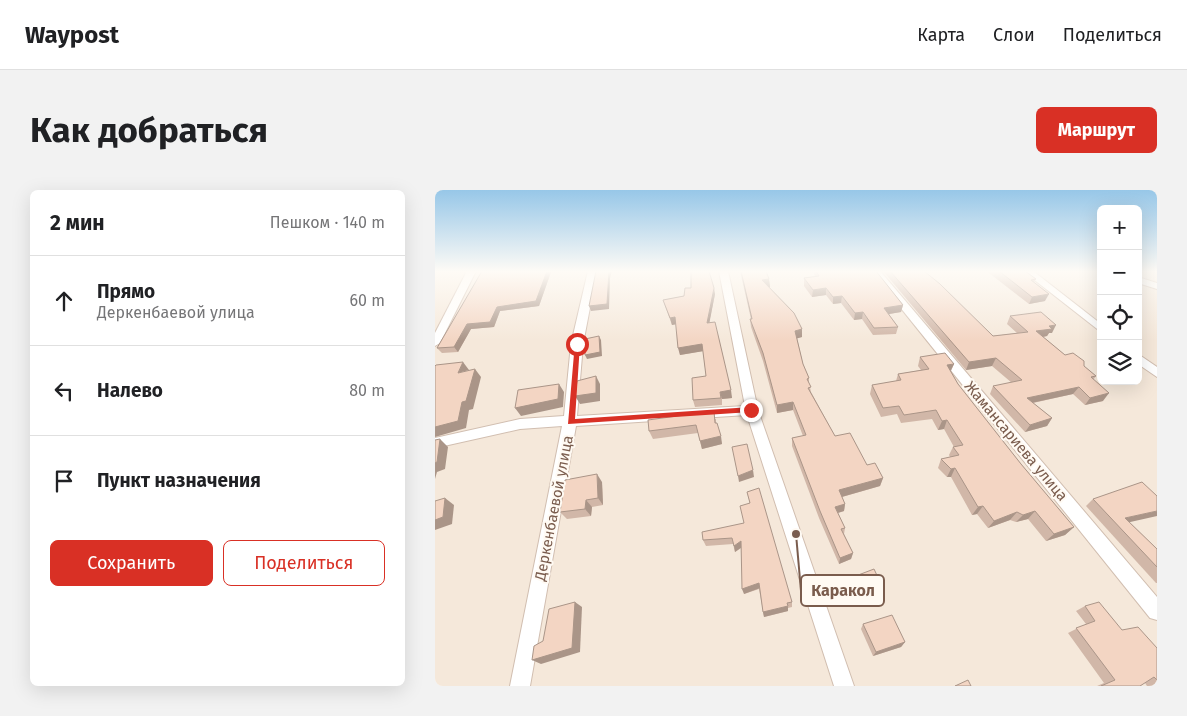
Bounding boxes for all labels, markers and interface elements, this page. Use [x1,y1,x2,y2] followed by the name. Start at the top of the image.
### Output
[25,21,119,49] text: Waypost
[917,24,965,46] text: Карта
[993,24,1035,46] text: Слои
[1063,24,1162,46] text: Поделиться
[1036,107,1157,153] button: Маршрут
[30,109,268,151] text: Как добраться
[1097,205,1142,385] map controls
[1097,205,1142,250] button: +
[50,210,105,236] text: 2 мин
[270,213,385,232] text: Пешком · 140 m
[1097,250,1142,295] button: −
[97,280,155,303] text: Прямо
[50,287,78,315] icon: ahead
[350,291,385,310] text: 60 m
[1097,295,1142,340] button: locate
[97,303,255,322] text: Деркенбаевой улица
[566,333,589,356] route start
[1097,340,1142,385] button: layers
[50,377,78,405] icon: left
[961,377,1071,505] street label: Жамансариева улица
[97,379,163,402] text: Налево
[349,381,385,400] text: 80 m
[740,399,763,422] route end
[531,434,577,583] street label: Деркенбаевой улица
[50,467,78,495] icon: arrive
[97,469,261,492] text: Пункт назначения
[50,540,213,586] button: Сохранить
[223,540,385,586] button: Поделиться
[801,575,884,606] callout: Каракол
[811,581,875,600] text: Каракол

